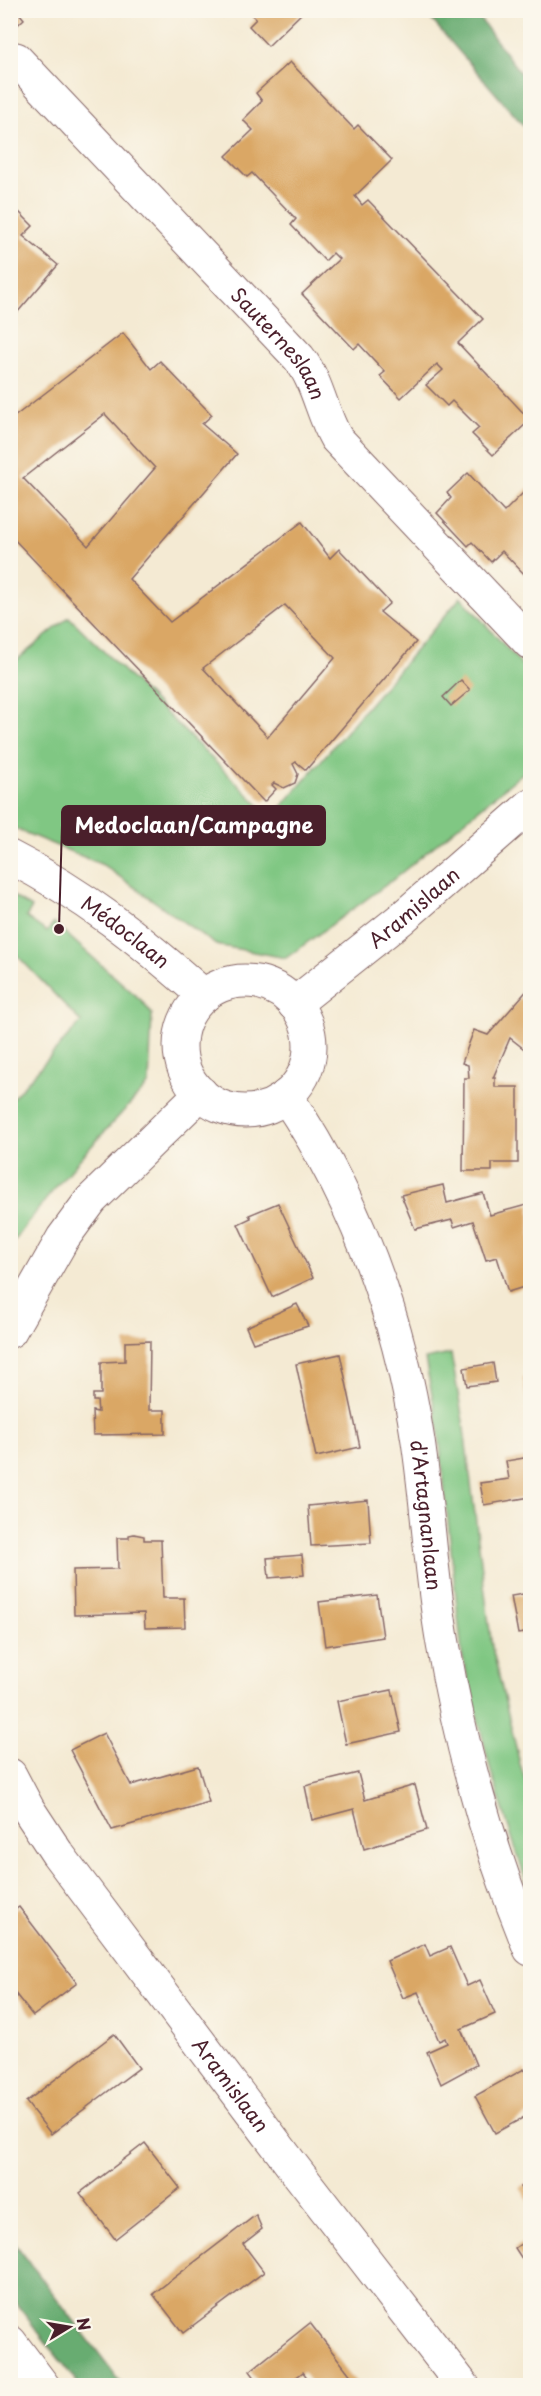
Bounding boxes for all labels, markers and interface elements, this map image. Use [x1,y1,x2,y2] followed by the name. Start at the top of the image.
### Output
[224,280,333,404] street label: Sauterneslaan
[62,806,325,845] callout: Medoclaan/Campagne
[75,808,313,840] text: Medoclaan/Campagne
[362,859,466,955] street label: Aramislaan
[75,888,177,975] street label: Médoclaan
[403,1438,450,1592] street label: d'Artagnanlaan
[186,2031,277,2138] street label: Aramislaan
[39,2297,99,2357] north arrow
[72,2315,98,2332] text: N

